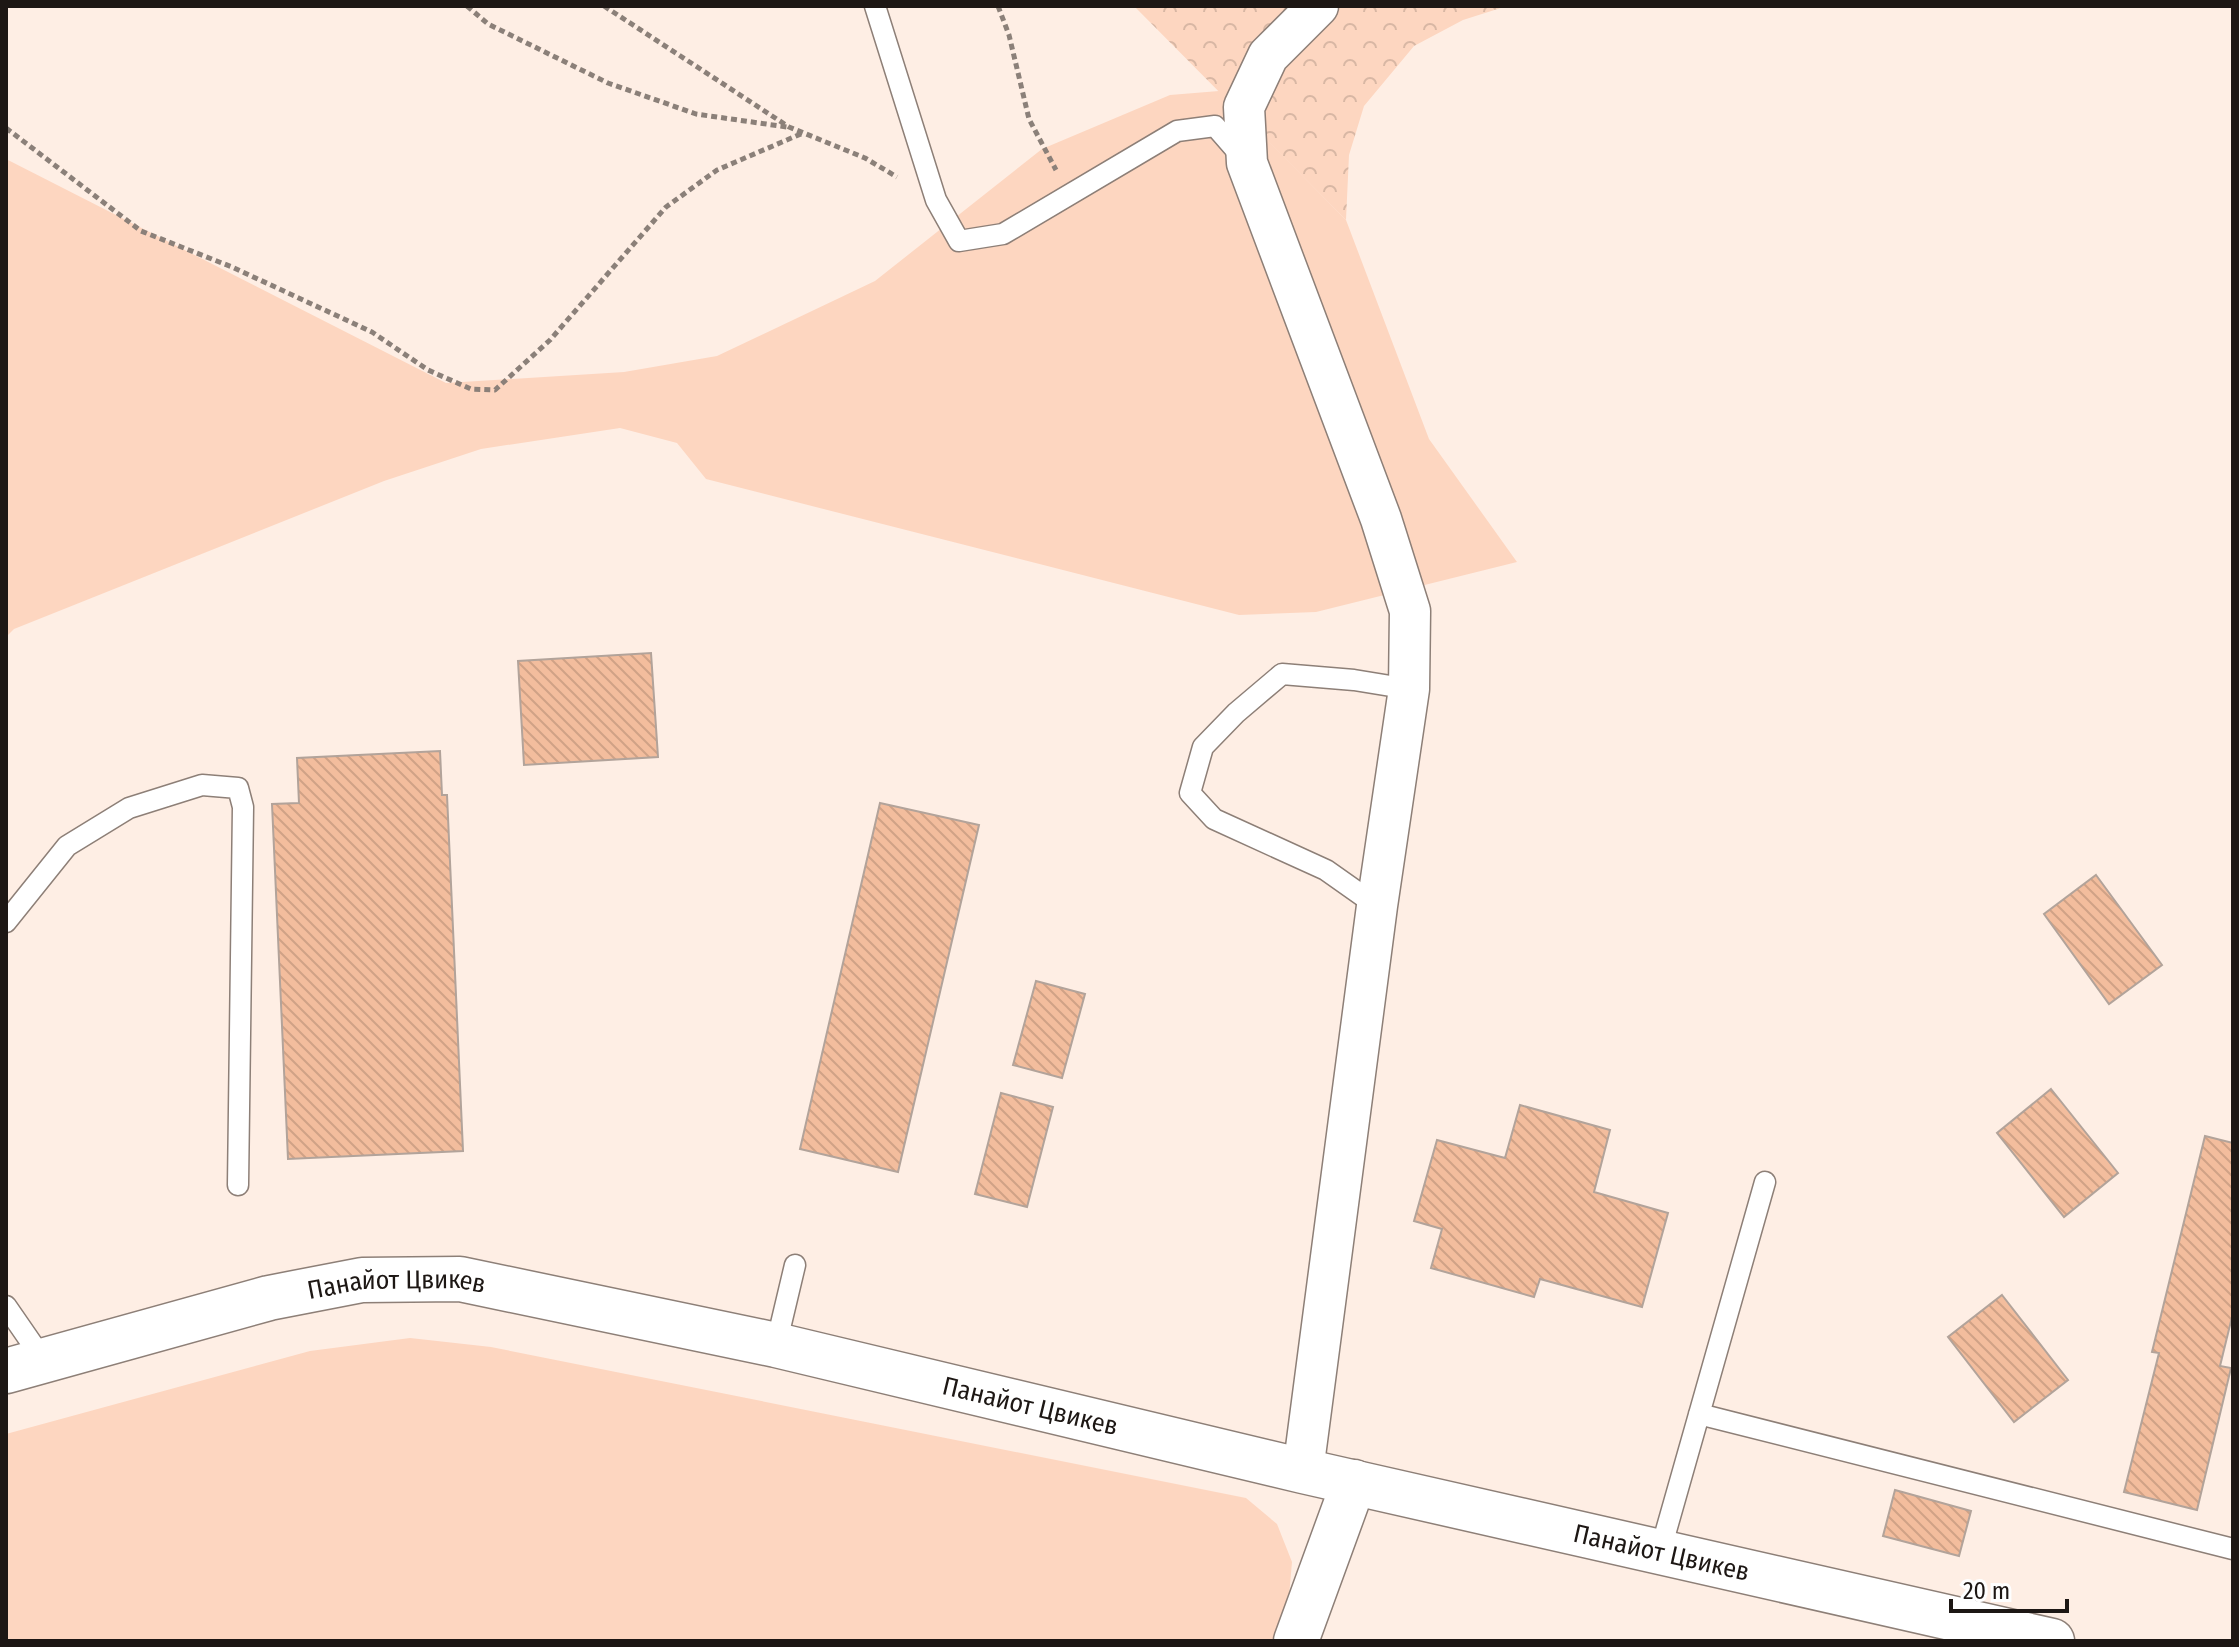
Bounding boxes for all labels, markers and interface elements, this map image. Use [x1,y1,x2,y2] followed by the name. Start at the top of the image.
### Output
[305,1263,489,1306] street label: Панайот Цвикев
[939,1370,1121,1442] street label: Панайот Цвикев
[1571,1517,1752,1587] street label: Панайот Цвикев
[1951,1563,2067,1613] scale bar
[1963,1577,2010,1605] text: 20 m

